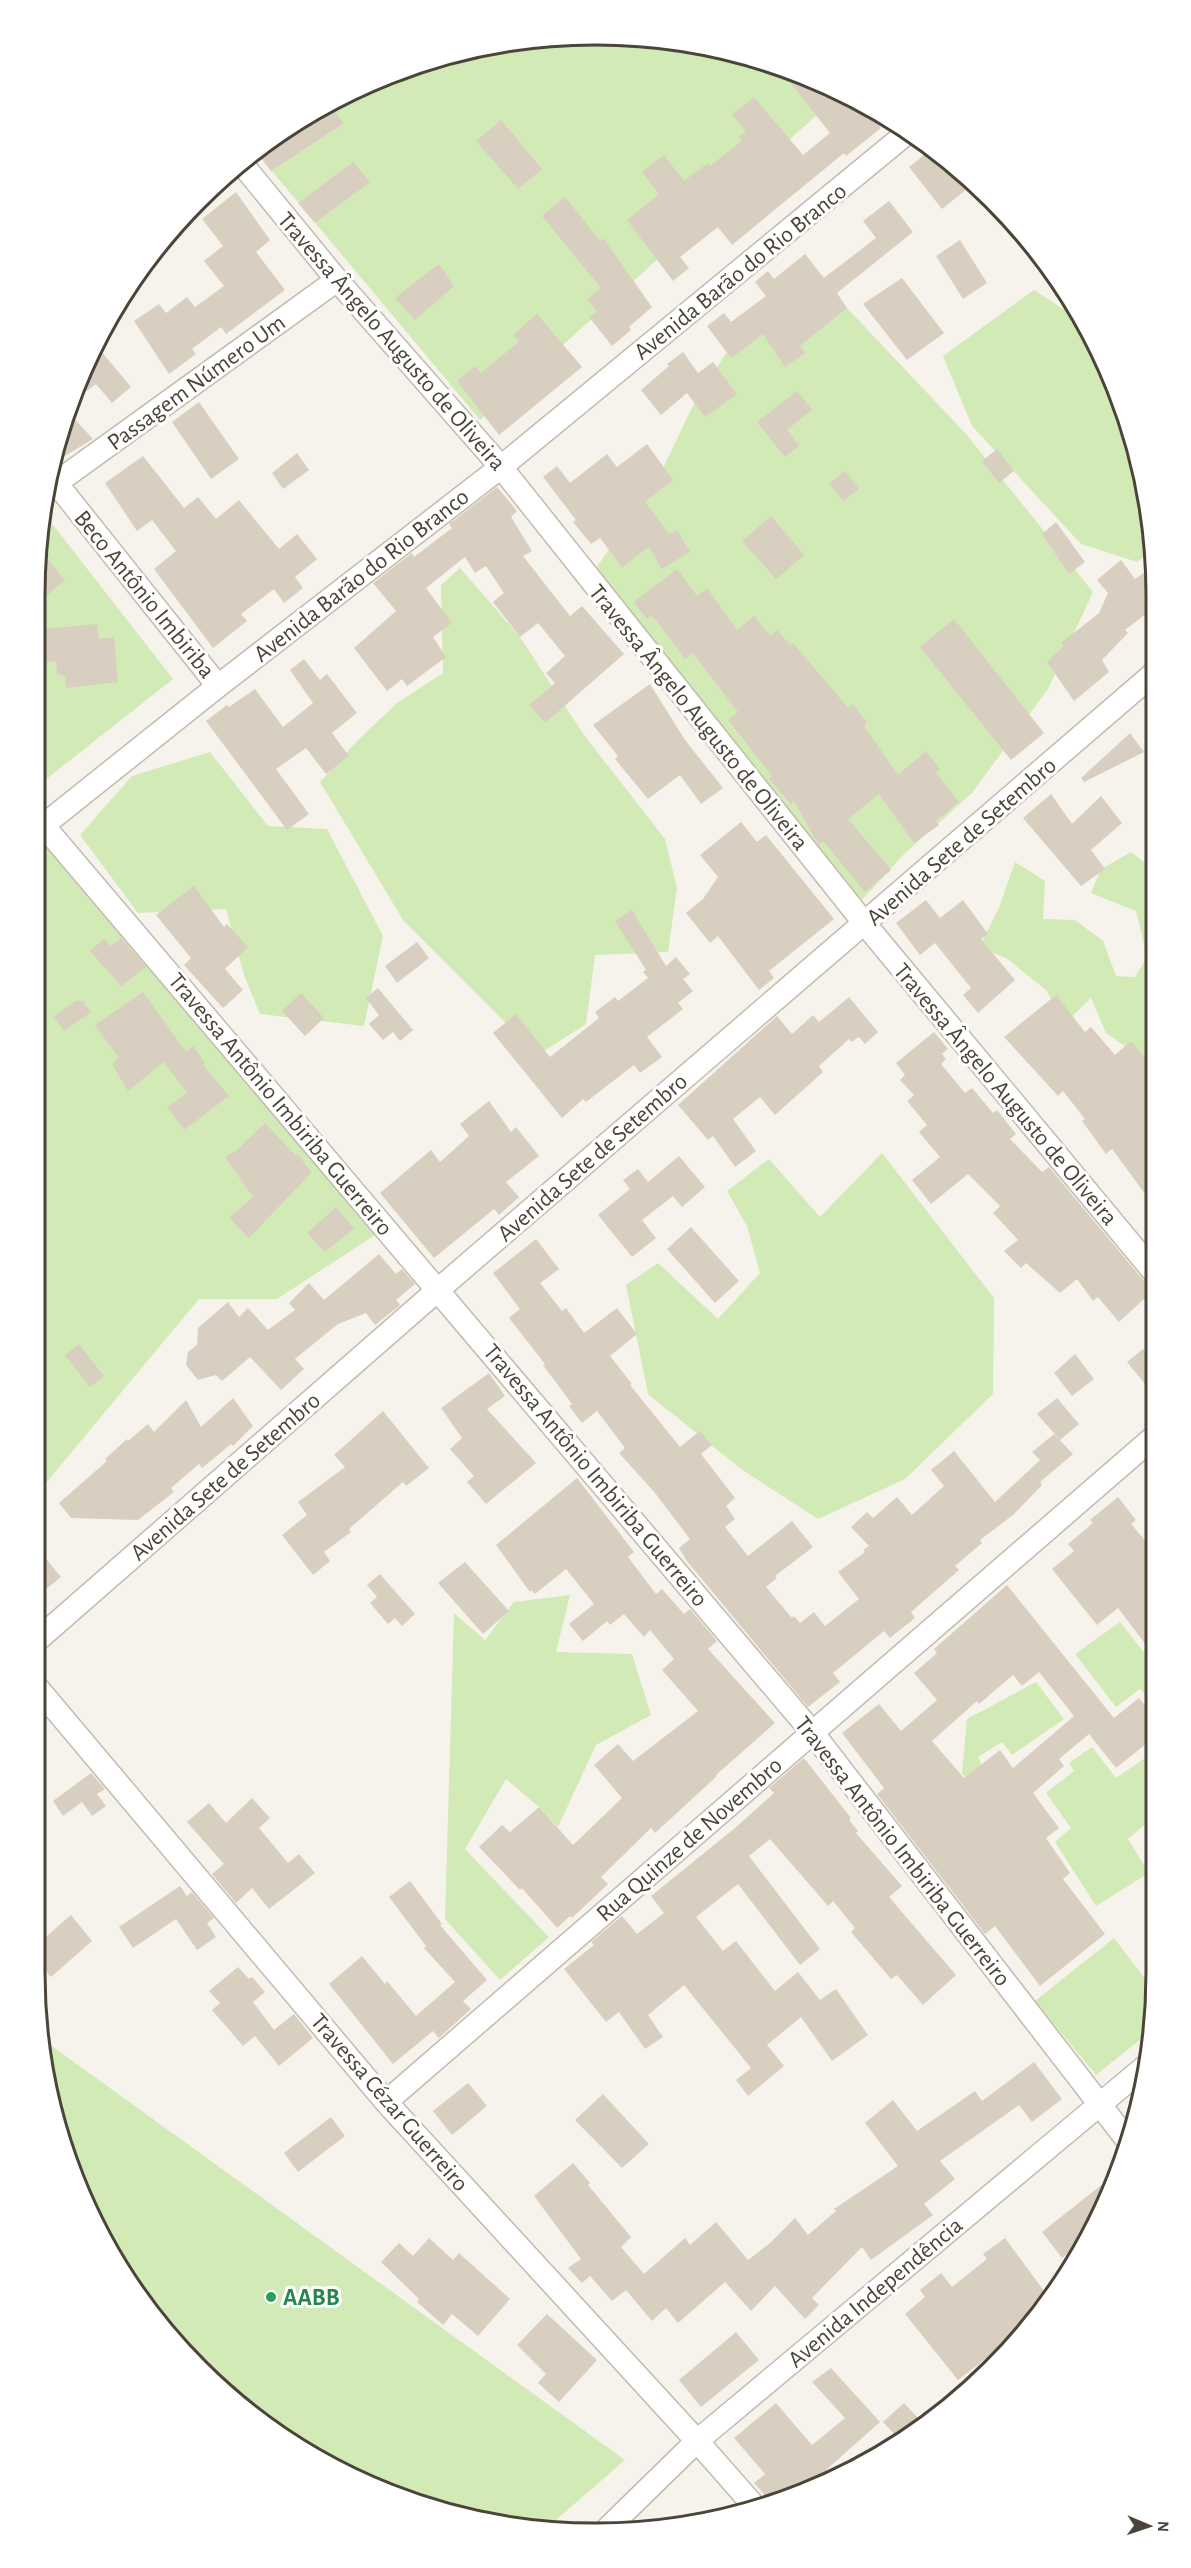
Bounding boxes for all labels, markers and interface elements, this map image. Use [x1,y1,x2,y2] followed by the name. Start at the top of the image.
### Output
[630,179,851,365] street label: Avenida Barão do Rio Branco
[273,206,511,476] street label: Travessa Ângelo Augusto de Oliveira
[103,310,290,455] street label: Passagem Número Um
[250,485,474,667] street label: Avenida Barão do Rio Branco
[69,506,219,683] street label: Beco Antônio Imbiriba
[584,579,814,855] street label: Travessa Ângelo Augusto de Oliveira
[862,753,1061,930] street label: Avenida Sete de Setembro
[889,958,1123,1230] street label: Travessa Ângelo Augusto de Oliveira
[164,969,397,1241] street label: Travessa Antônio Imbiriba Guerreiro
[493,1069,692,1246] street label: Avenida Sete de Setembro
[479,1340,712,1612] street label: Travessa Antônio Imbiriba Guerreiro
[126,1388,325,1565] street label: Avenida Sete de Setembro
[790,1712,1015,1991] street label: Travessa Antônio Imbiriba Guerreiro
[592,1753,787,1927] street label: Rua Quinze de Novembro
[306,2009,473,2196] street label: Travessa Cézar Guerreiro
[784,2213,968,2373] street label: Avenida Independência
[283,2286,340,2310] place label: AABB
[264,2290,278,2304] marker: AABB
[1119,2496,1179,2556] north arrow
[1155,2521,1171,2532] text: N

